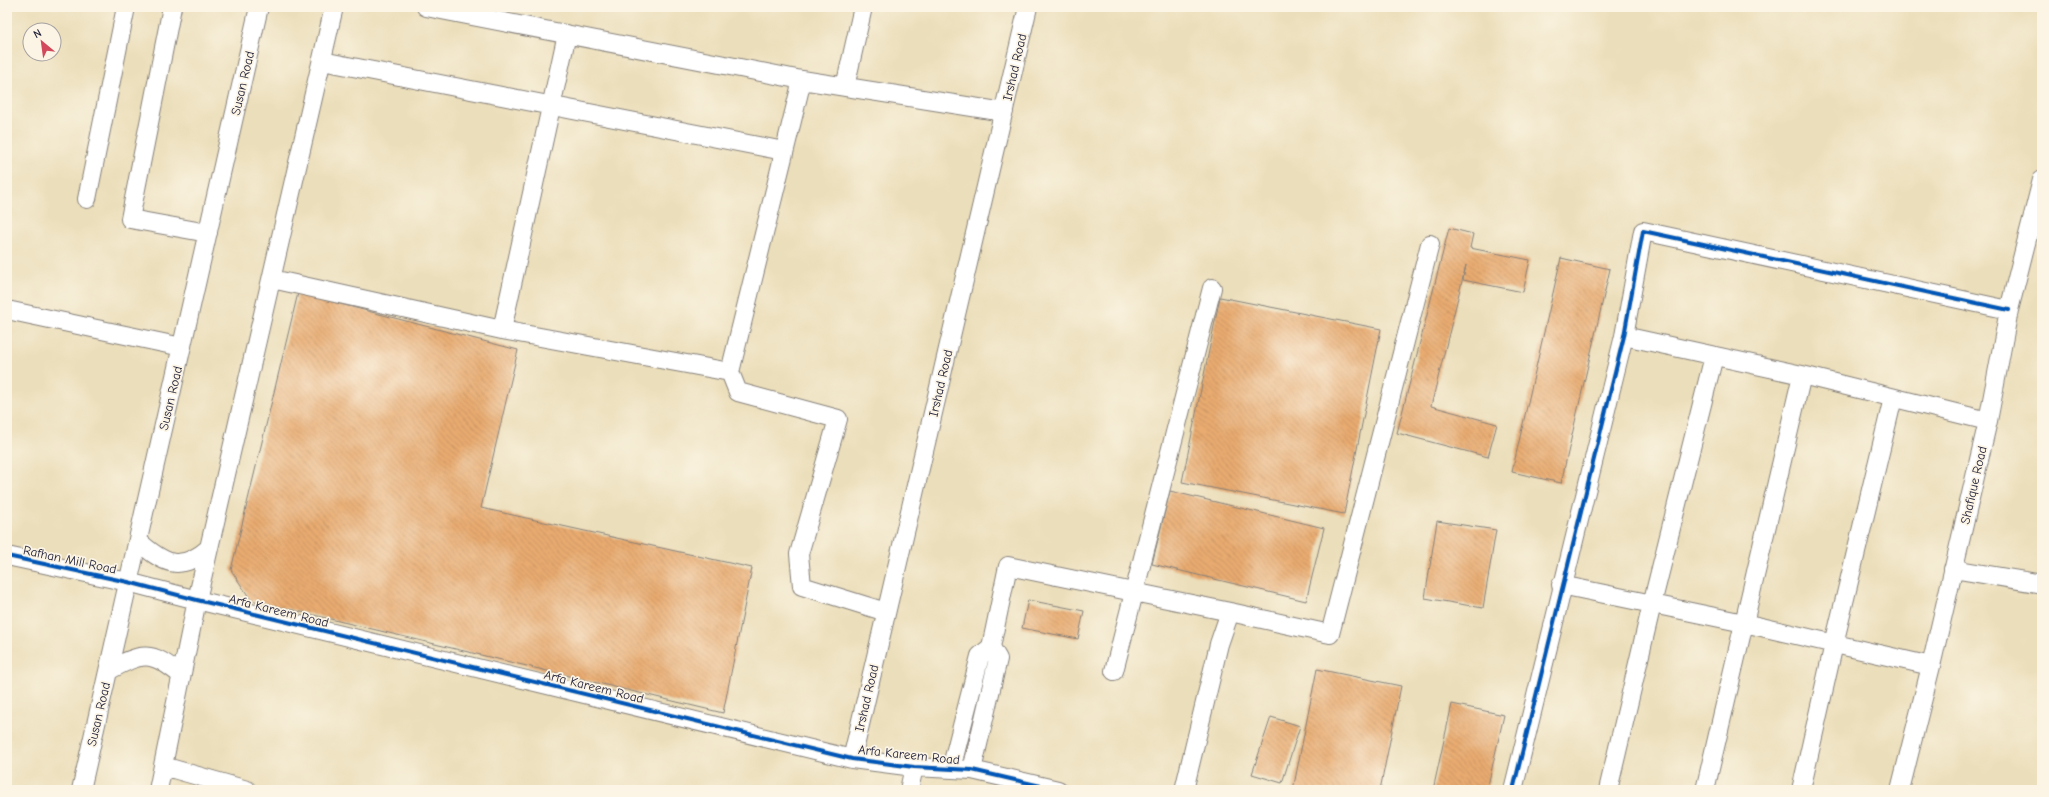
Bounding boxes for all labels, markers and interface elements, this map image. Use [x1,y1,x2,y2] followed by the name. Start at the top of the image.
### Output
[22,22,62,62] north arrow
[31,26,44,41] text: N
[999,32,1030,102] street label: Irshad Road
[228,50,257,117] street label: Susan Road
[925,348,956,418] street label: Irshad Road
[156,365,185,432] street label: Susan Road
[1957,445,1990,526] street label: Shafique Road
[22,542,118,577] street label: Rafhan Mill Road
[227,591,330,630] street label: Arfa Kareem Road
[851,663,882,733] street label: Irshad Road
[542,667,645,706] street label: Arfa Kareem Road
[84,681,113,748] street label: Susan Road
[857,742,961,767] street label: Arfa Kareem Road

